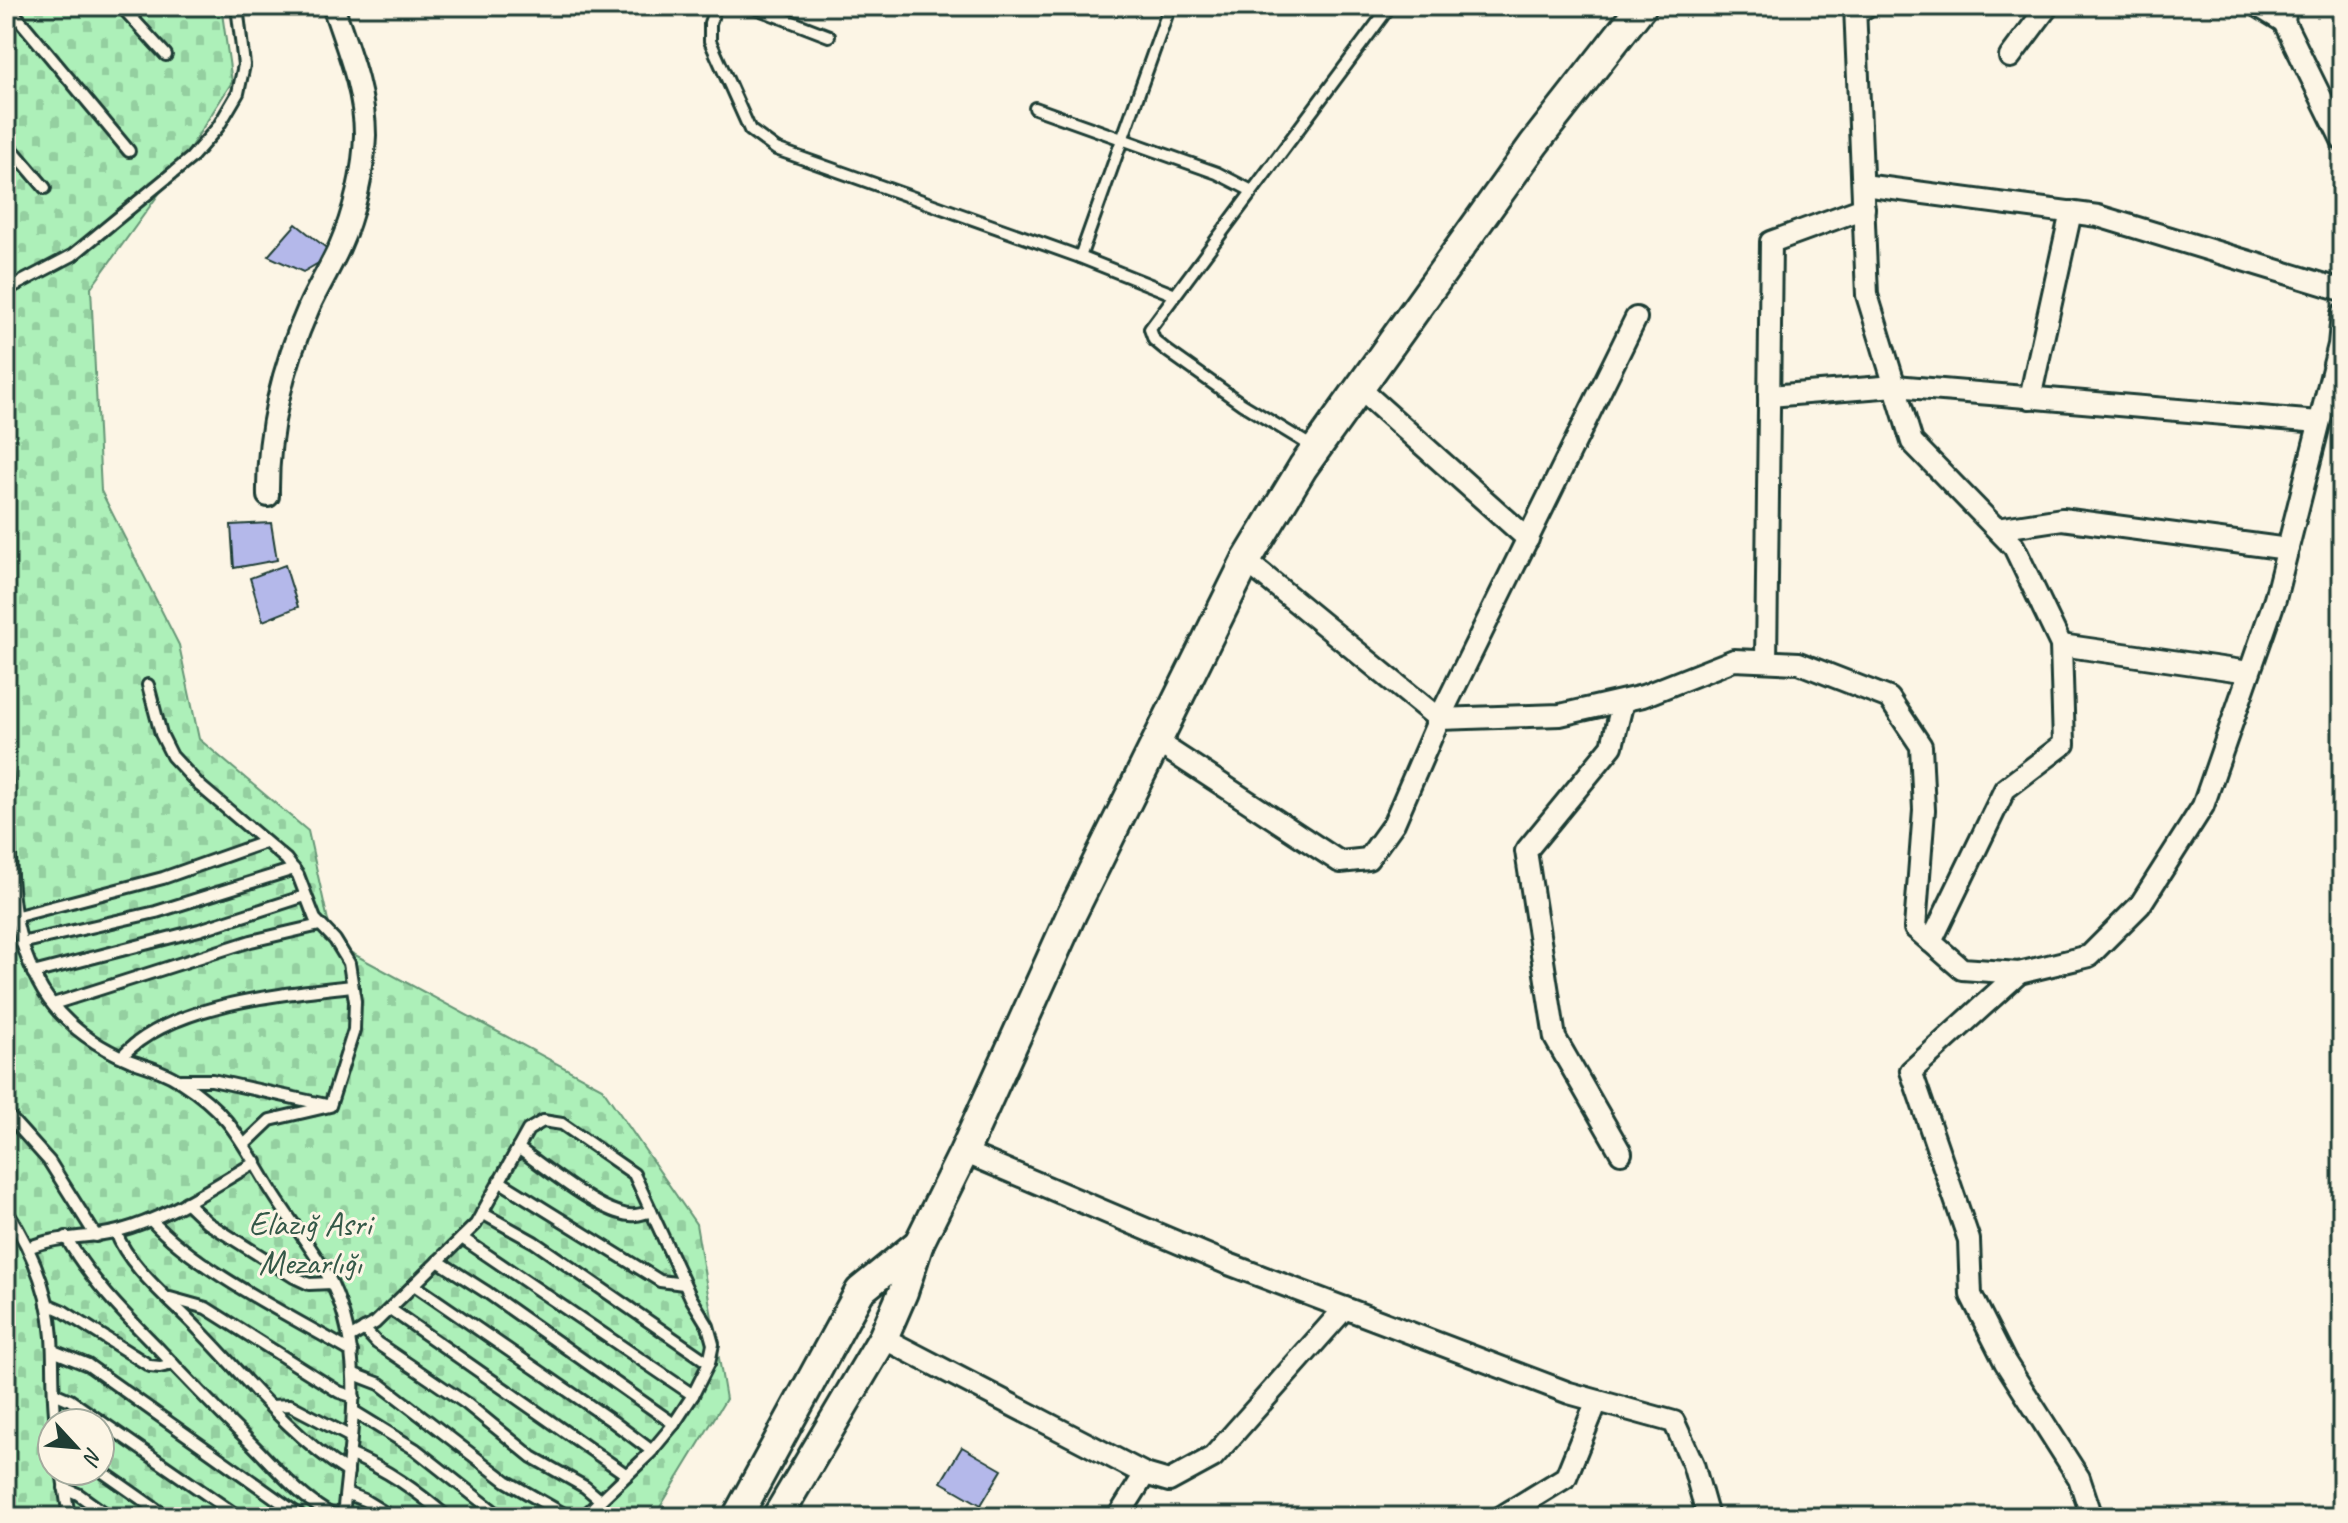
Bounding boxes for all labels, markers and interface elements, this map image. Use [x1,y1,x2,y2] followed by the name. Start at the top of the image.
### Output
[249,1202,375,1284] park label: Elazığ Asri Mezarlığı
[36,1407,116,1487] north arrow
[76,1443,109,1471] text: N

